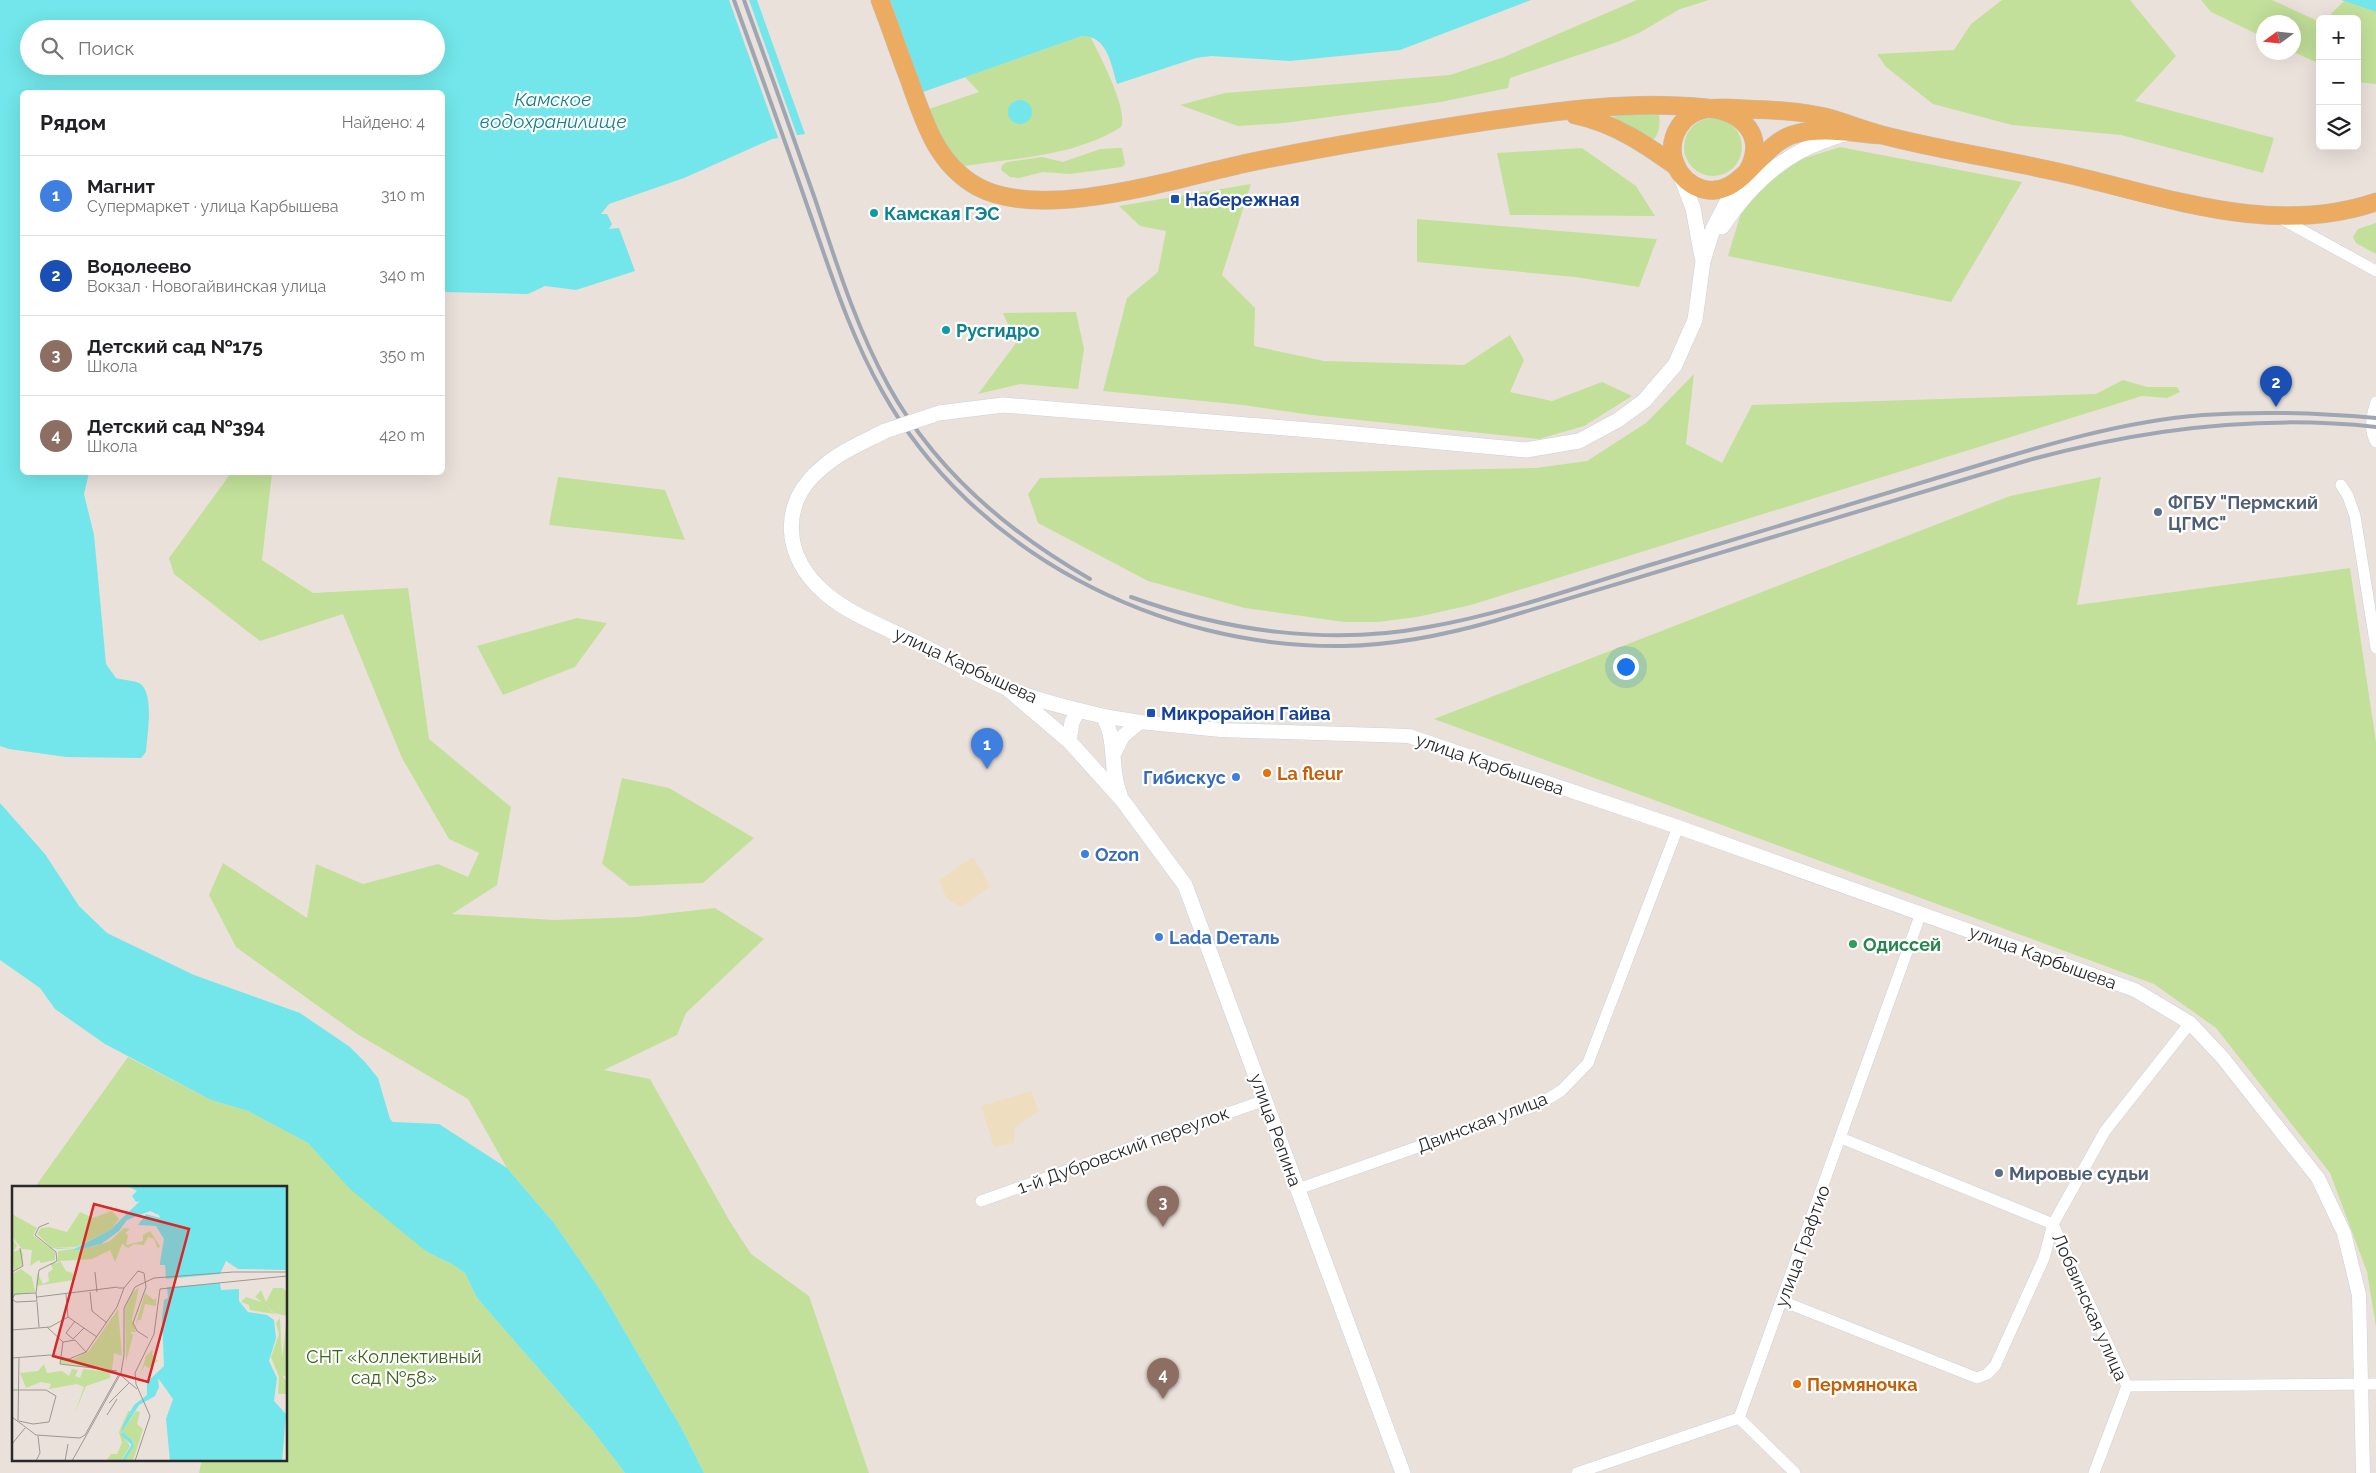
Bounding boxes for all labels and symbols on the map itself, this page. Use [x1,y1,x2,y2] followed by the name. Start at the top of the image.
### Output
[2256,15,2301,60] north arrow
[479,88,627,132] water label: Камское водохранилище
[1185,189,1300,210] place label: Набережная
[1169,193,1181,205] marker: Набережная
[884,203,1000,224] place label: Камская ГЭС
[868,207,880,219] marker: Камская ГЭС
[956,320,1039,341] place label: Русгидро
[940,324,952,336] marker: Русгидро
[2260,366,2292,407] pin: 2
[2168,492,2318,534] place label: ФГБУ "Пермский ЦГМС"
[2152,506,2164,518] marker: ФГБУ "Пермский ЦГМС"
[891,623,1041,707] street label: улица Карбышева
[1613,654,1639,680] your location
[1161,703,1331,724] place label: Микрорайон Гайва
[1145,707,1157,719] marker: Микрорайон Гайва
[971,728,1003,769] pin: 1
[1413,729,1567,799] street label: улица Карбышева
[1277,763,1343,784] place label: La fleur
[1143,767,1226,788] place label: Гибискус
[1261,767,1273,779] marker: La fleur
[1230,771,1242,783] marker: Гибискус
[1095,844,1139,865] place label: Ozon
[1079,848,1091,860] marker: Ozon
[1966,921,2120,993] street label: улица Карбышева
[1169,927,1280,948] place label: Lada Dеталь
[1153,931,1165,943] marker: Lada Dеталь
[1863,934,1941,955] place label: Одиссей
[1847,938,1859,950] marker: Одиссей
[1246,1071,1306,1189] street label: улица Репина
[1414,1088,1550,1156] street label: Двинская улица
[1014,1102,1232,1198] street label: 1-й Дубровский переулок
[2009,1163,2149,1184] place label: Мировые судьи
[1993,1167,2005,1179] marker: Мировые судьи
[1770,1182,1834,1310] street label: улица Графтио
[12,1186,288,1460] inset map
[1147,1186,1179,1227] pin: 3
[2048,1230,2132,1384] street label: Лобвинская улица
[306,1346,482,1388] park label: СНТ «Коллективный сад №58»
[1147,1358,1179,1399] pin: 4
[1807,1374,1918,1395] place label: Пермяночка
[1791,1378,1803,1390] marker: Пермяночка

